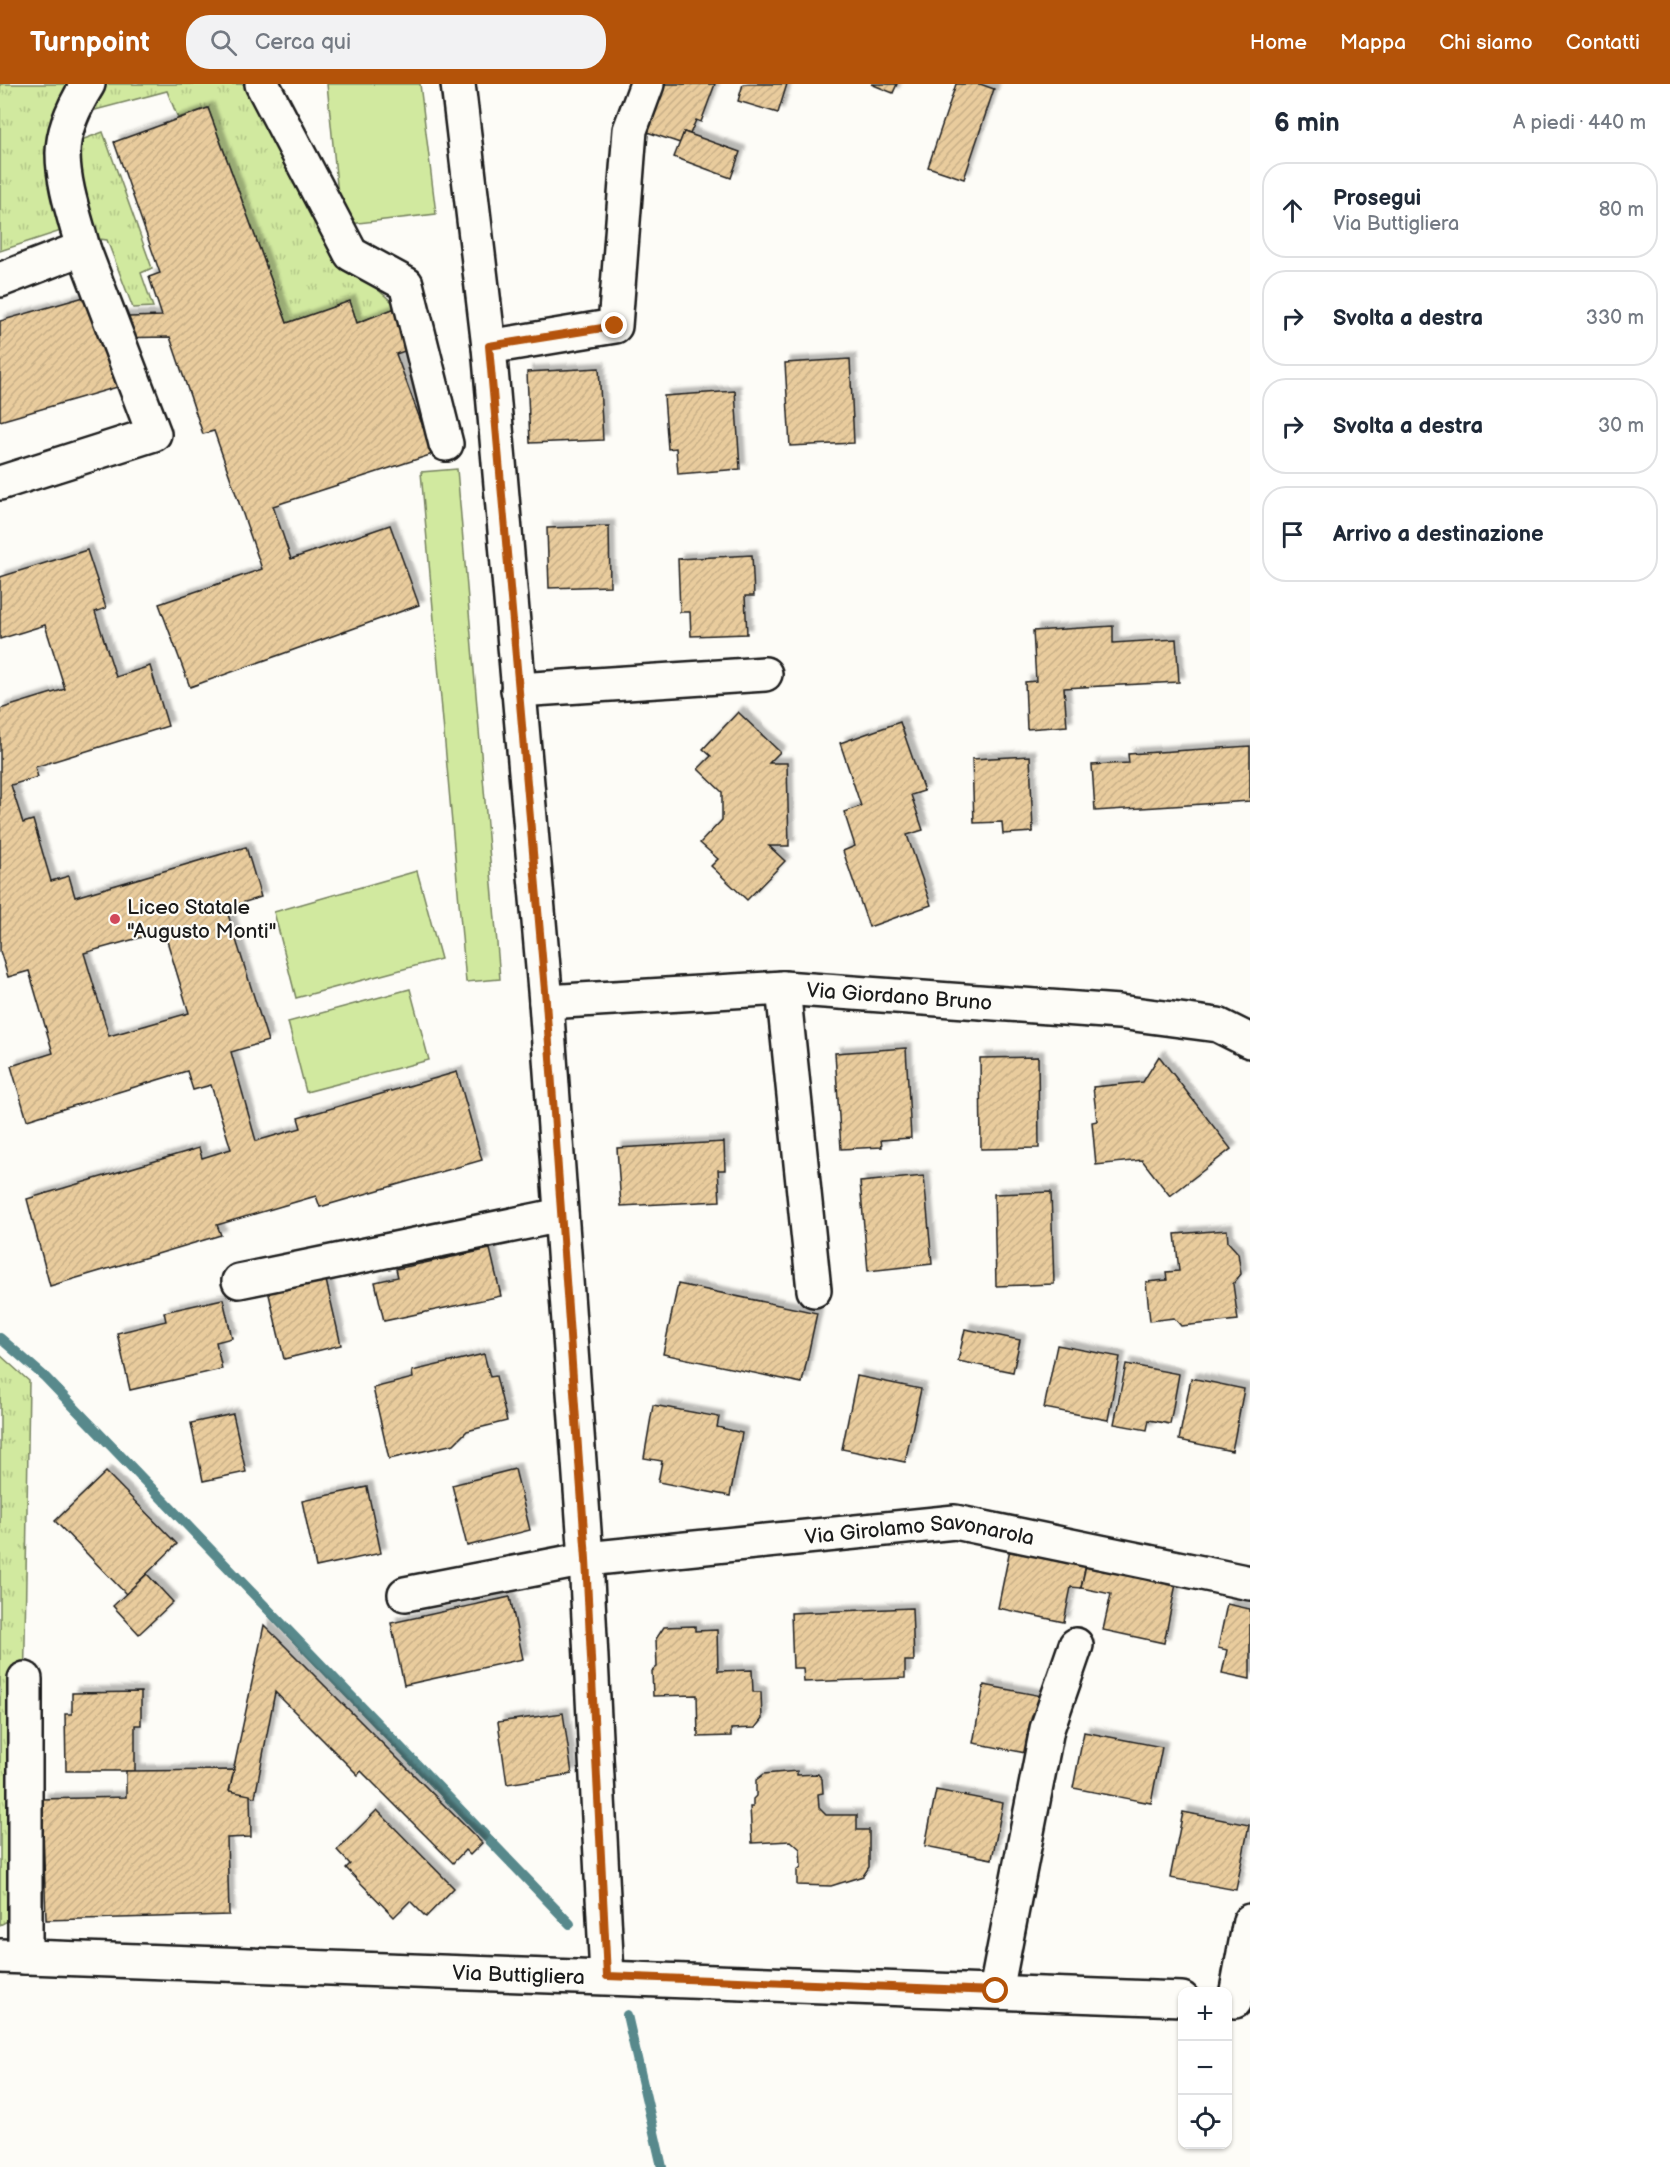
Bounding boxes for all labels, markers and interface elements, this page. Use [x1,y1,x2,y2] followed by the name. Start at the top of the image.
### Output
[186,15,606,69] search box
[30,26,150,59] text: Turnpoint
[207,26,240,59] icon: search
[255,29,351,56] text: Cerca qui
[1250,30,1307,55] text: Home
[1340,30,1406,55] text: Mappa
[1439,30,1533,55] text: Chi siamo
[1566,30,1640,55] text: Contatti
[1274,108,1340,139] text: 6 min
[1513,111,1646,135] text: A piedi · 440 m
[1333,185,1421,212] text: Prosegui
[1276,194,1309,227] icon: ahead
[1599,198,1644,222] text: 80 m
[1333,212,1459,236] text: Via Buttigliera
[1276,302,1309,335] icon: right
[1333,305,1483,332] text: Svolta a destra
[1586,306,1644,330] text: 330 m
[601,312,627,338] route end
[1276,410,1309,443] icon: right
[1333,413,1483,440] text: Svolta a destra
[1598,414,1644,438] text: 30 m
[1276,518,1309,551] icon: arrive
[1333,521,1544,548] text: Arrivo a destinazione
[127,895,277,944] place label: Liceo Statale "Augusto Monti"
[108,912,122,926] marker: Liceo Statale "Augusto Monti"
[806,978,993,1016] street label: Via Giordano Bruno
[803,1510,1037,1551] street label: Via Girolamo Savonarola
[452,1960,585,1990] street label: Via Buttigliera
[982,1977,1008,2003] route start
[1178,1987,1232,2149] map controls
[1178,1987,1232,2041] button: +
[1178,2041,1232,2095] button: −
[1178,2095,1232,2149] button: locate

